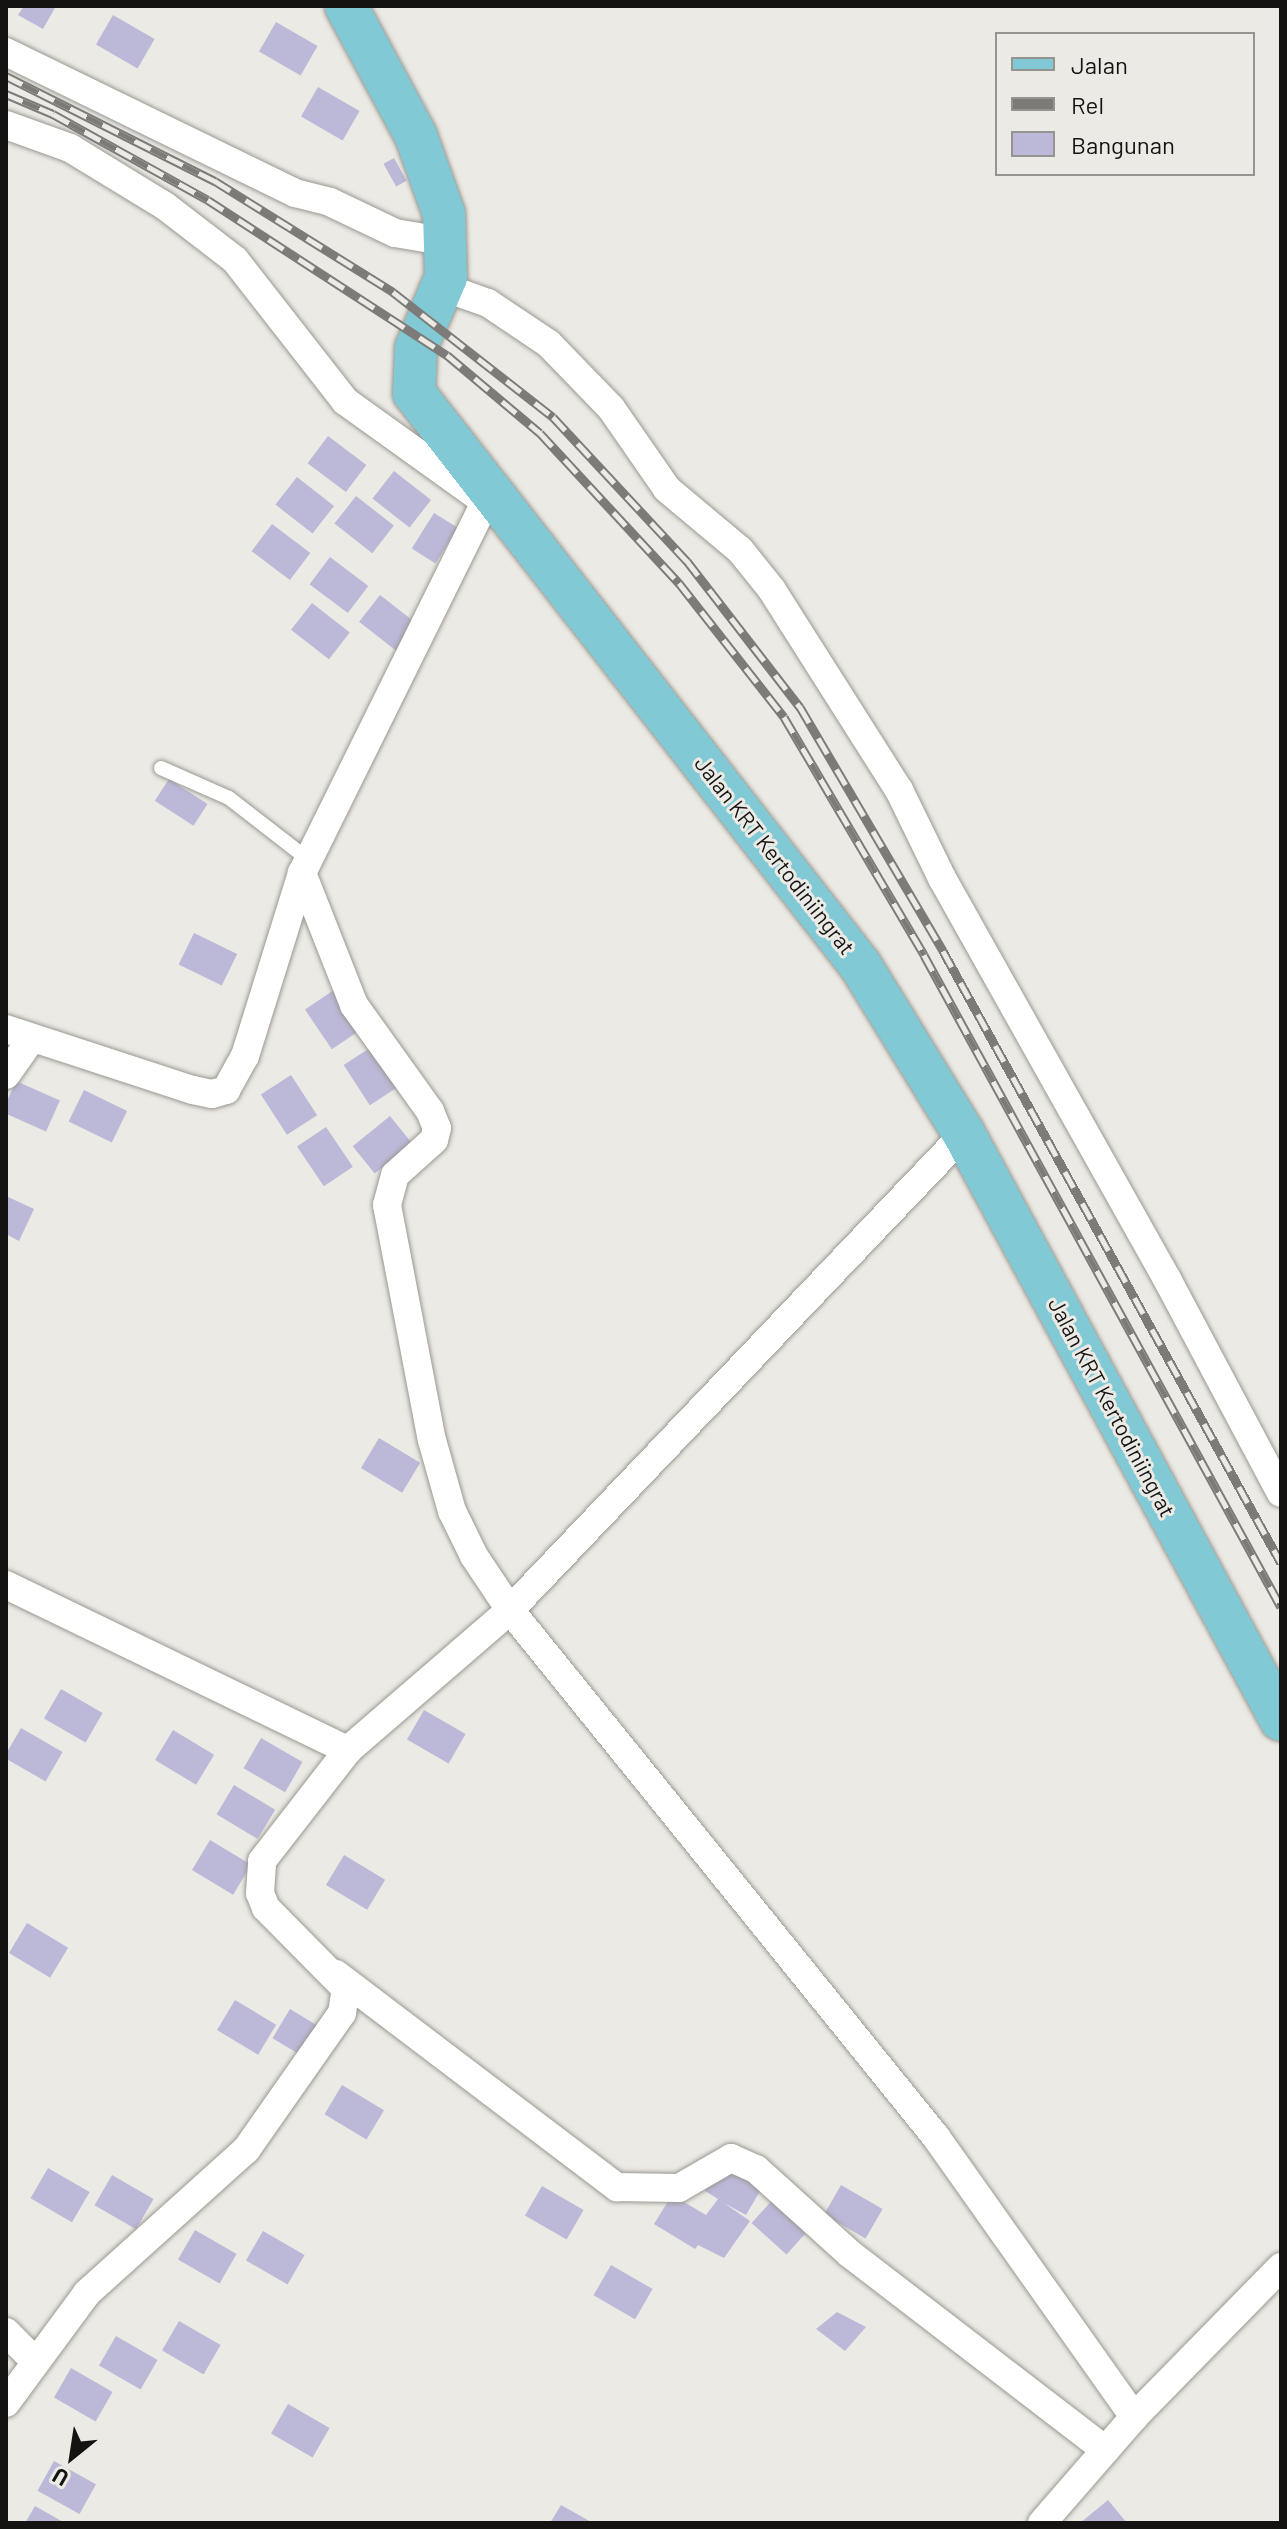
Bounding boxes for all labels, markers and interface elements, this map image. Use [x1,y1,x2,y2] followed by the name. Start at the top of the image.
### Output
[995,32,1255,176] legend
[1071,50,1128,79] text: Jalan
[1071,90,1104,119] text: Rel
[1071,130,1175,159] text: Bangunan
[689,751,861,959] street label: Jalan KRT Kertodiniingrat
[1043,1293,1181,1521] street label: Jalan KRT Kertodiniingrat
[32,2417,112,2497] north arrow
[48,2463,72,2493] text: U

